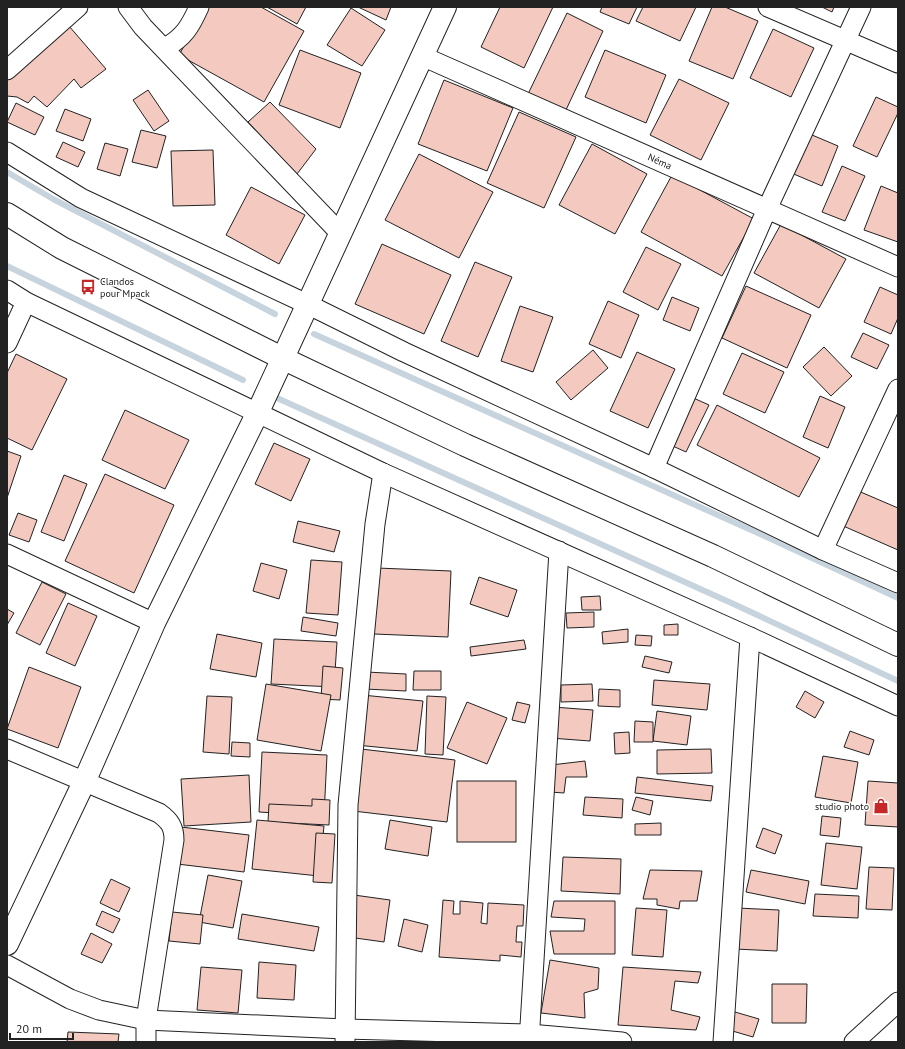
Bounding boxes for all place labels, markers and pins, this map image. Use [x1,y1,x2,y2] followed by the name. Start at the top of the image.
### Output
[100,275,150,300] place label: Clandos pour Mpack
[79,278,97,296] bus stop icon: Clandos pour Mpack
[872,797,890,815] shop icon: studio photo
[815,800,869,813] place label: studio photo

